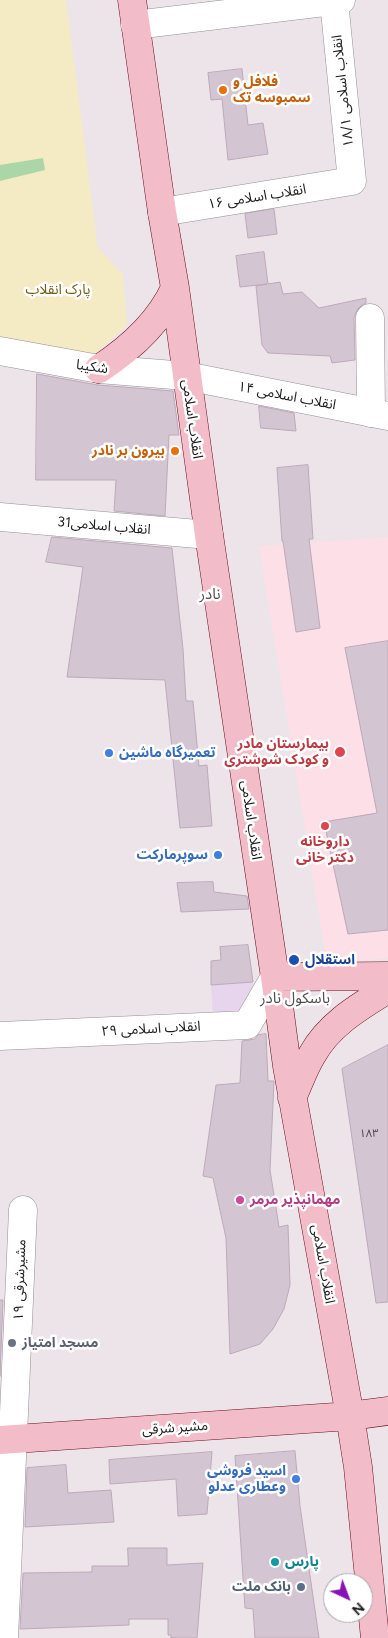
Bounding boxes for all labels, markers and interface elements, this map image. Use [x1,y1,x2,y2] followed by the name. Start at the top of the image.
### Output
[329,34,357,148] street label: ۱۸/۱ انقلاب اسلامی
[233,74,311,106] place label: فلافل و سمبوسه تک
[217,84,229,96] marker: فلافل و سمبوسه تک
[207,181,307,213] street label: ۱۶ انقلاب اسلامی
[26,282,90,298] park label: پارک انقلاب
[75,356,109,378] street label: شکیبا
[178,378,206,460] street label: انقلاب اسلامی
[237,378,337,414] street label: ۱۴ انقلاب اسلامی
[92,443,165,459] place label: بیرون بر نادر
[169,445,181,457] marker: بیرون بر نادر
[57,514,151,538] street label: 31انقلاب اسلامی
[199,586,221,604] district label: نادر
[224,736,329,769] place label: بیمارستان مادر و کودک شوشتری
[119,745,216,761] place label: تعمیرگاه ماشین
[333,745,347,759] marker: بیمارستان مادر و کودک شوشتری
[103,747,115,759] marker: تعمیرگاه ماشین
[237,779,265,861] street label: انقلاب اسلامی
[319,820,331,832] marker: داروخانه دکتر خانی
[296,834,354,866] place label: داروخانه دکتر خانی
[136,847,208,863] place label: سوپرمارکت
[212,849,224,861] marker: سوپرمارکت
[305,952,355,968] place label: استقلال
[287,953,301,967] marker: استقلال
[260,990,330,1008] district label: باسکول نادر
[101,1018,201,1040] street label: انقلاب اسلامی ۲۹
[360,1127,378,1141] house number: ۱۸۳
[250,1192,340,1208] place label: مهمانپذیر مرمر
[234,1194,246,1206] marker: مهمانپذیر مرمر
[308,1223,338,1305] street label: انقلاب اسلامی
[10,1239,30,1321] street label: مشیرشرقی ۱۹
[22,1335,98,1351] place label: مسجد امتیاز
[6,1337,18,1349] marker: مسجد امتیاز
[141,1417,209,1439] street label: مشیر شرقی
[207,1463,286,1495] place label: اسید فروشی وعطاری عدلو
[290,1473,302,1485] marker: اسید فروشی وعطاری عدلو
[285,1554,319,1570] place label: پارس
[269,1556,281,1568] marker: پارس
[323,1573,373,1623] north arrow
[232,1579,291,1595] place label: بانک ملت
[295,1581,307,1593] marker: بانک ملت
[348,1599,368,1619] text: N

